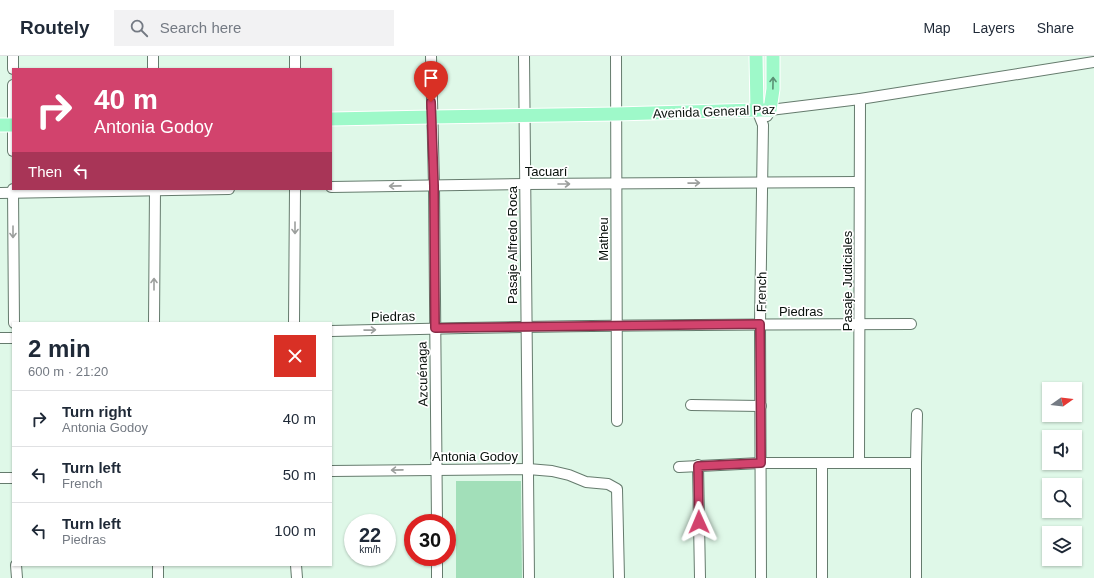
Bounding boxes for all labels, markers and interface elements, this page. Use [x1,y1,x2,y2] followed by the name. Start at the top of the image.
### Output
[114,10,394,46] search box
[20,17,90,38] text: Routely
[128,17,150,39] icon: search
[160,19,241,36] text: Search here
[923,20,951,36] text: Map
[973,20,1015,36] text: Layers
[1037,20,1074,36] text: Share
[414,61,448,102] pin
[420,67,442,89] icon: arrive
[769,77,777,90] one-way arrow
[28,84,80,136] icon: right
[94,84,158,115] text: 40 m
[652,102,776,121] street label: Avenida General Paz
[94,117,213,137] text: Antonia Godoy
[70,160,92,182] icon: left
[28,163,62,180] text: Then
[525,164,568,179] street label: Tacuarí
[687,179,700,187] one-way arrow
[557,180,570,188] one-way arrow
[389,182,402,190] one-way arrow
[505,185,520,304] street label: Pasaje Alfredo Roca
[596,217,611,261] street label: Matheu
[291,221,299,234] one-way arrow
[10,225,17,238] one-way arrow
[840,230,855,331] street label: Pasaje Judiciales
[754,272,769,312] street label: French
[150,278,158,291] one-way arrow
[779,304,824,319] street label: Piedras
[371,309,416,324] street label: Piedras
[363,326,376,333] one-way arrow
[28,335,91,362] text: 2 min
[274,335,316,377] button: close
[414,341,431,407] street label: Azcuénaga
[28,364,108,379] text: 600 m · 21:20
[1042,382,1082,422] north arrow
[1042,382,1082,566] map controls
[62,403,132,420] text: Turn right
[28,408,50,430] icon: right
[283,410,316,427] text: 40 m
[62,420,148,435] text: Antonia Godoy
[1042,430,1082,470] button: sound
[432,449,518,464] street label: Antonia Godoy
[62,459,121,476] text: Turn left
[28,464,50,486] icon: left
[283,466,316,483] text: 50 m
[391,466,404,474] one-way arrow
[62,476,102,491] text: French
[1042,478,1082,518] button: search
[678,501,720,543] position arrow
[404,514,456,566] speed limit sign: 30
[62,515,121,532] text: Turn left
[28,520,50,542] icon: left
[274,522,316,539] text: 100 m
[359,524,381,546] text: 22
[1042,526,1082,566] button: layers
[62,532,106,547] text: Piedras
[359,544,381,555] text: km/h

